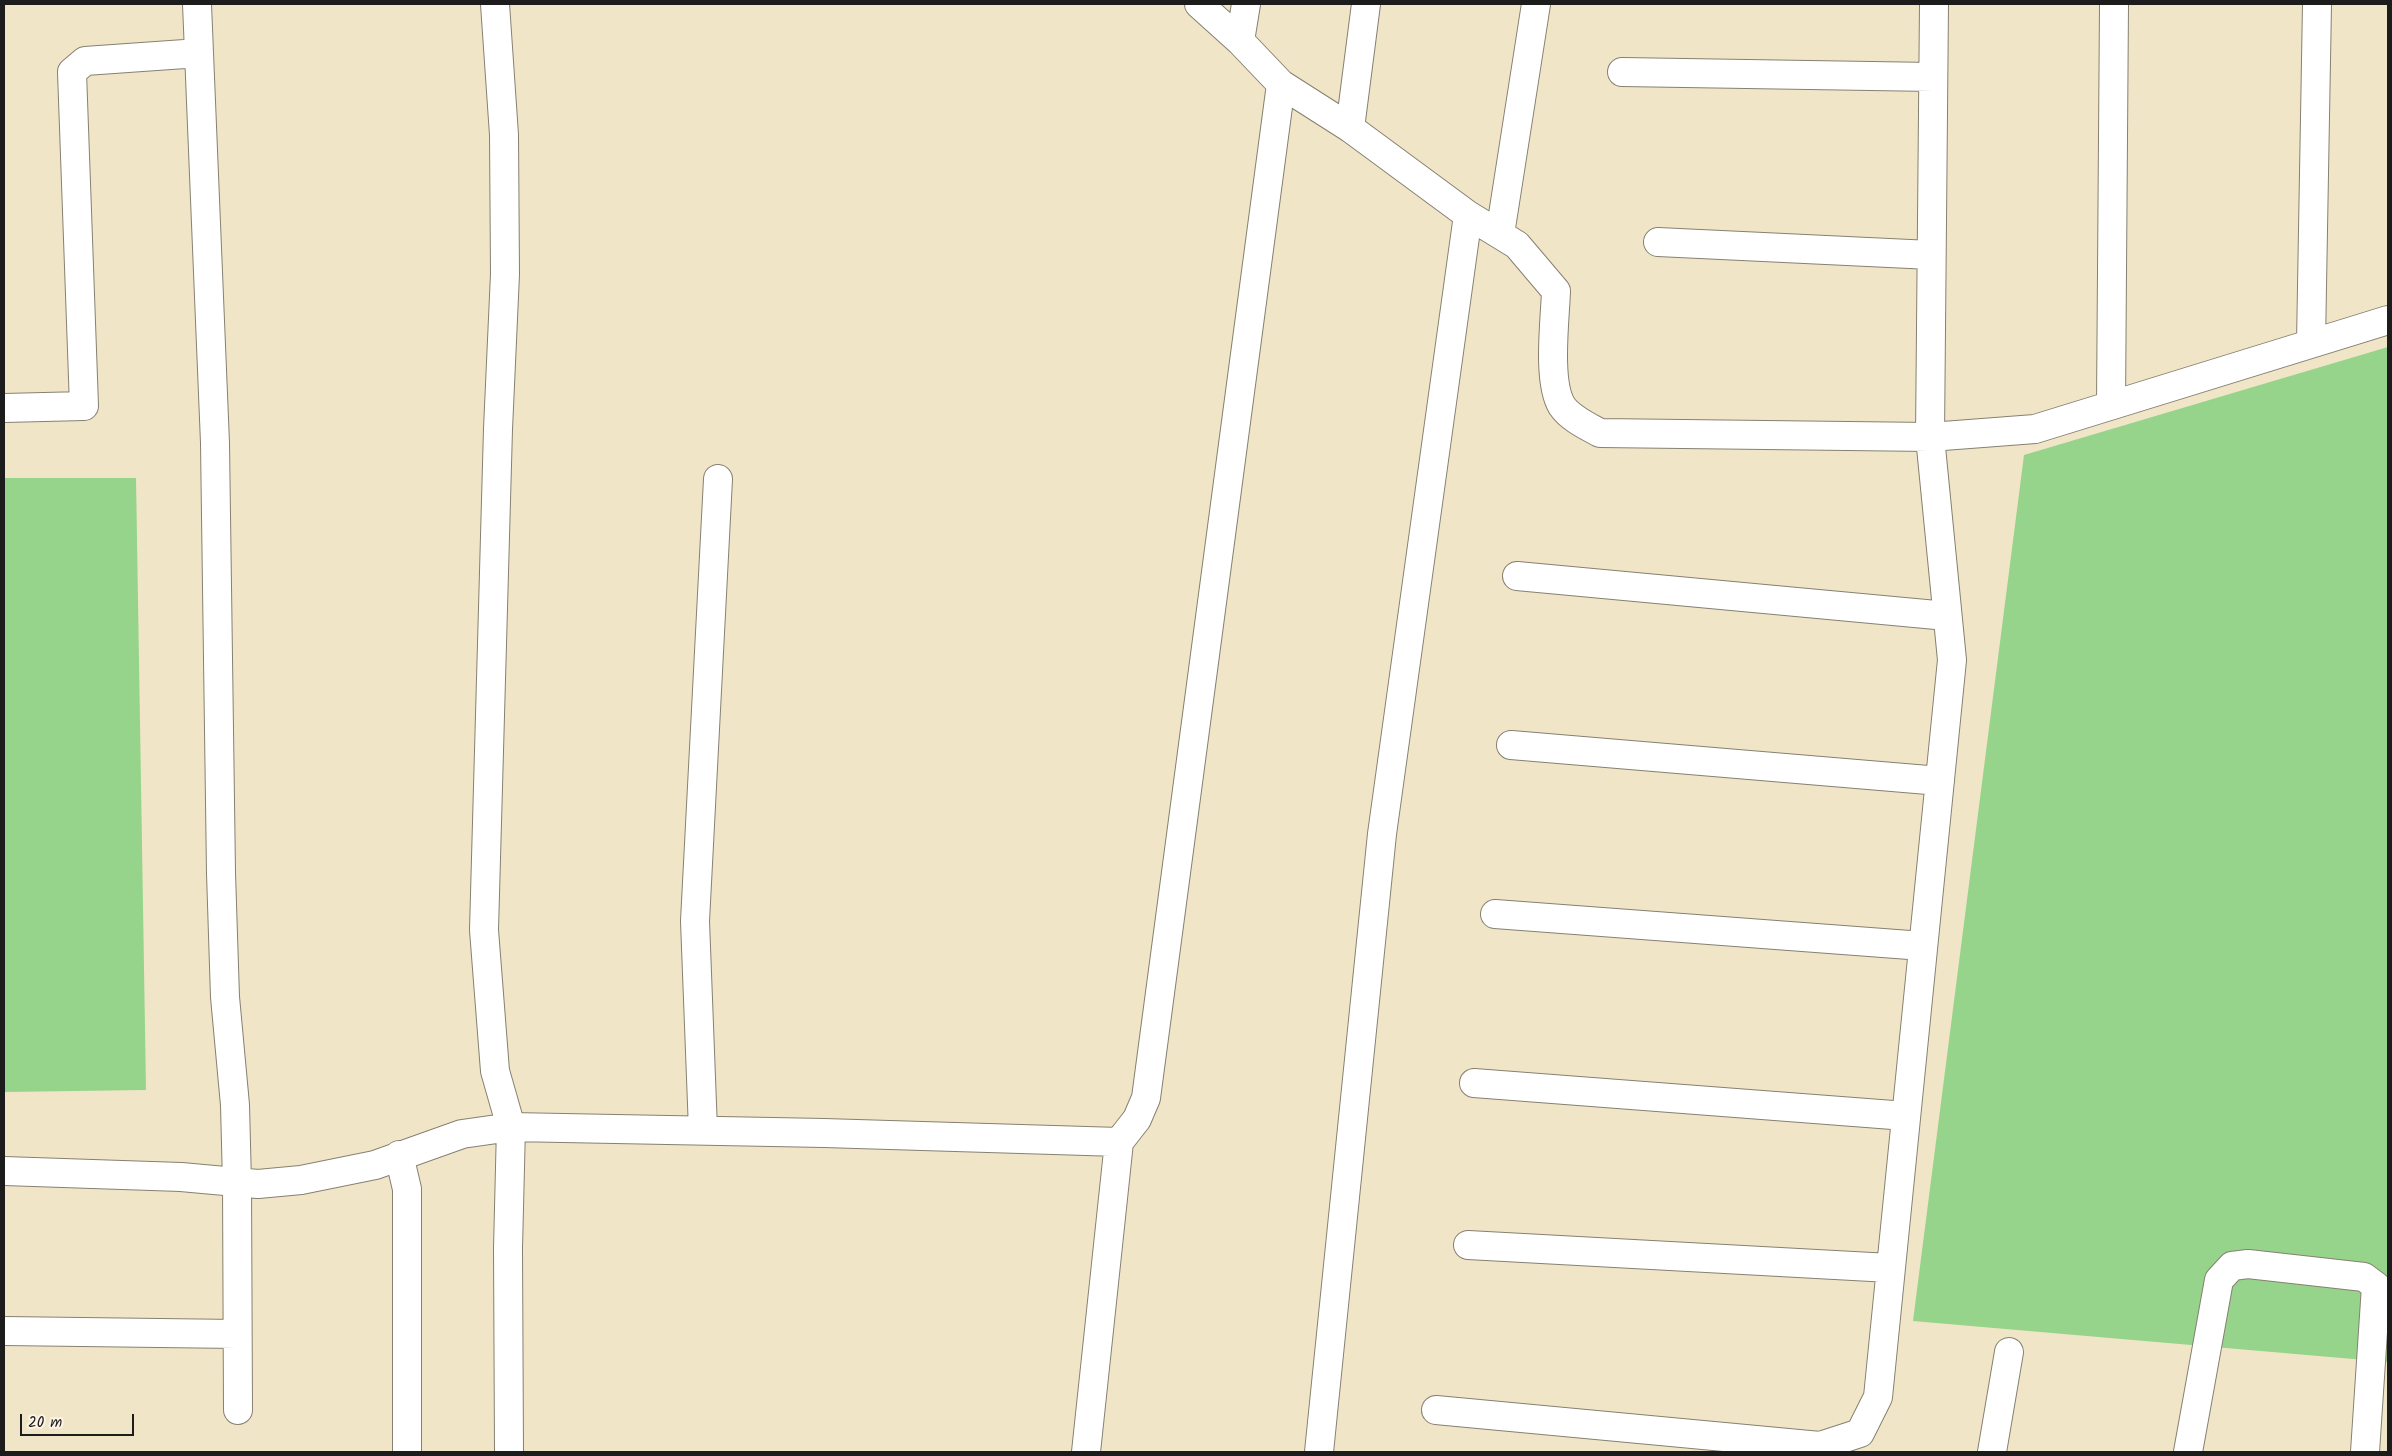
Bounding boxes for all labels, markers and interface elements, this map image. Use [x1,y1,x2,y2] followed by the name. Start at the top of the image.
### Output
[22,1404,136,1436] scale bar
[28,1411,62,1435] text: 20 m

